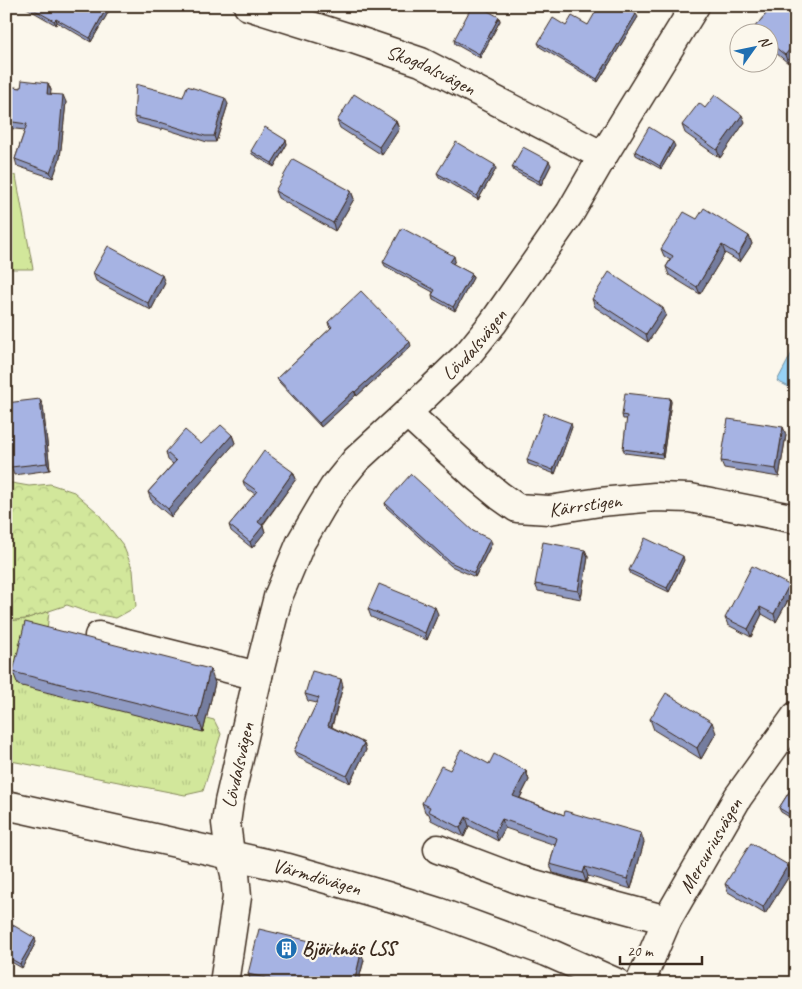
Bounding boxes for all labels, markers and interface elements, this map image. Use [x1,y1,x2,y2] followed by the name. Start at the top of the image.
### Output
[730,22,780,72] north arrow
[755,33,775,51] text: N
[383,39,481,102] street label: Skogdalsvägen
[436,303,513,386] street label: Lövdalsvägen
[547,488,623,523] street label: Kärrstigen
[216,719,260,809] street label: Lövdalsvägen
[673,792,748,897] street label: Mercuriusvägen
[270,853,365,901] street label: Värmdövägen
[620,934,702,966] scale bar
[274,936,298,960] building icon: Björknäs LSS
[302,936,399,961] place label: Björknäs LSS
[627,942,654,961] text: 20 m

